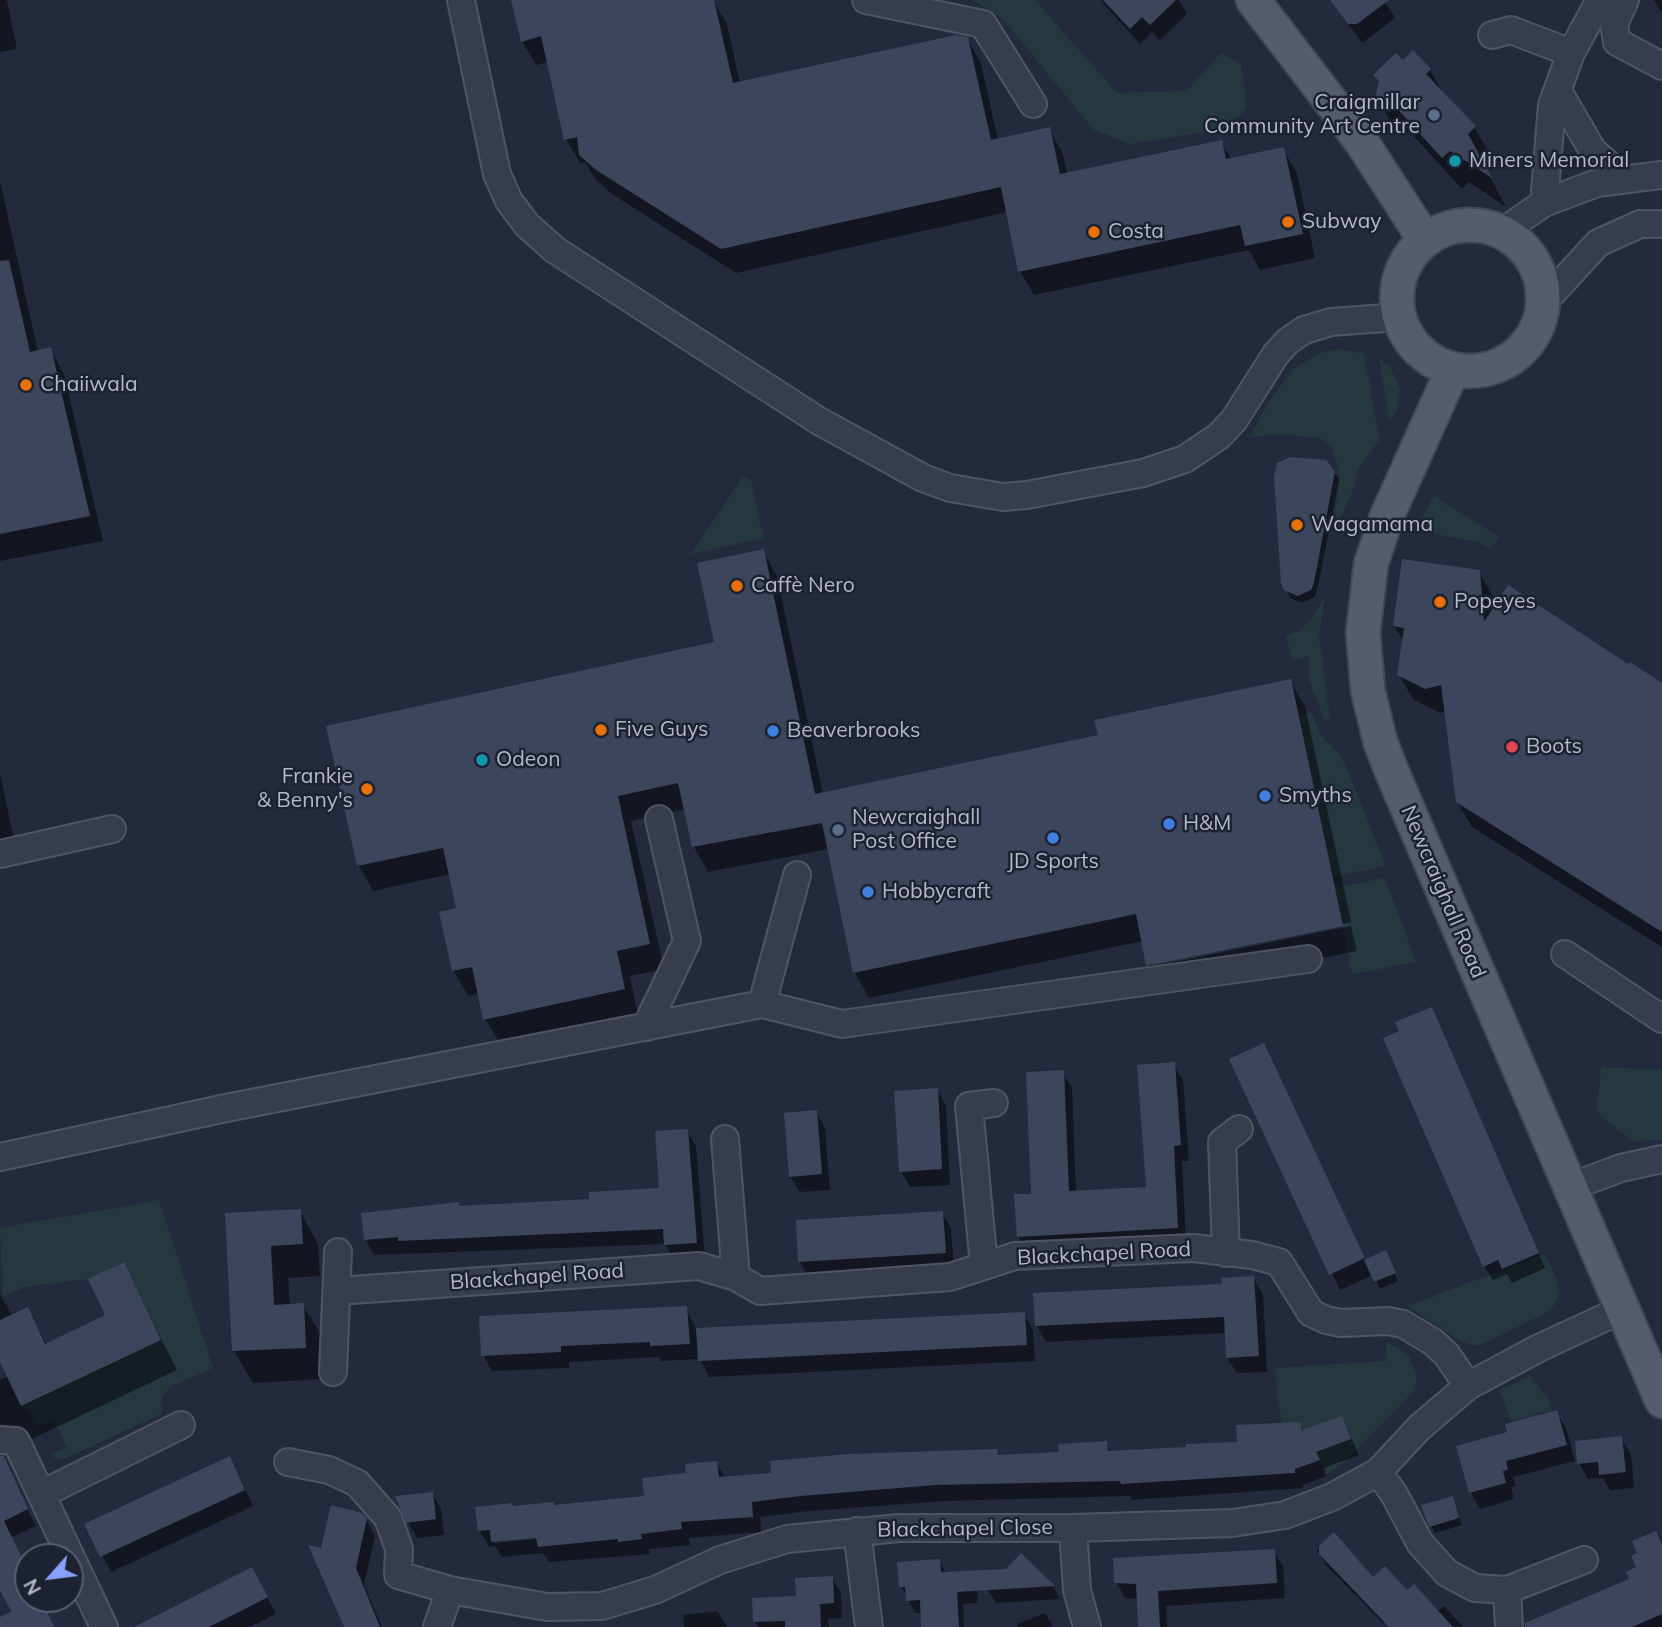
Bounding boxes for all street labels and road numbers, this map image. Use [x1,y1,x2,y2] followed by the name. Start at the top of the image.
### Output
[1395,802,1491,982] street label: Newcraighall Road
[1016,1237,1192,1271] street label: Blackchapel Road
[449,1258,625,1296] street label: Blackchapel Road
[877,1515,1053,1543] street label: Blackchapel Close

